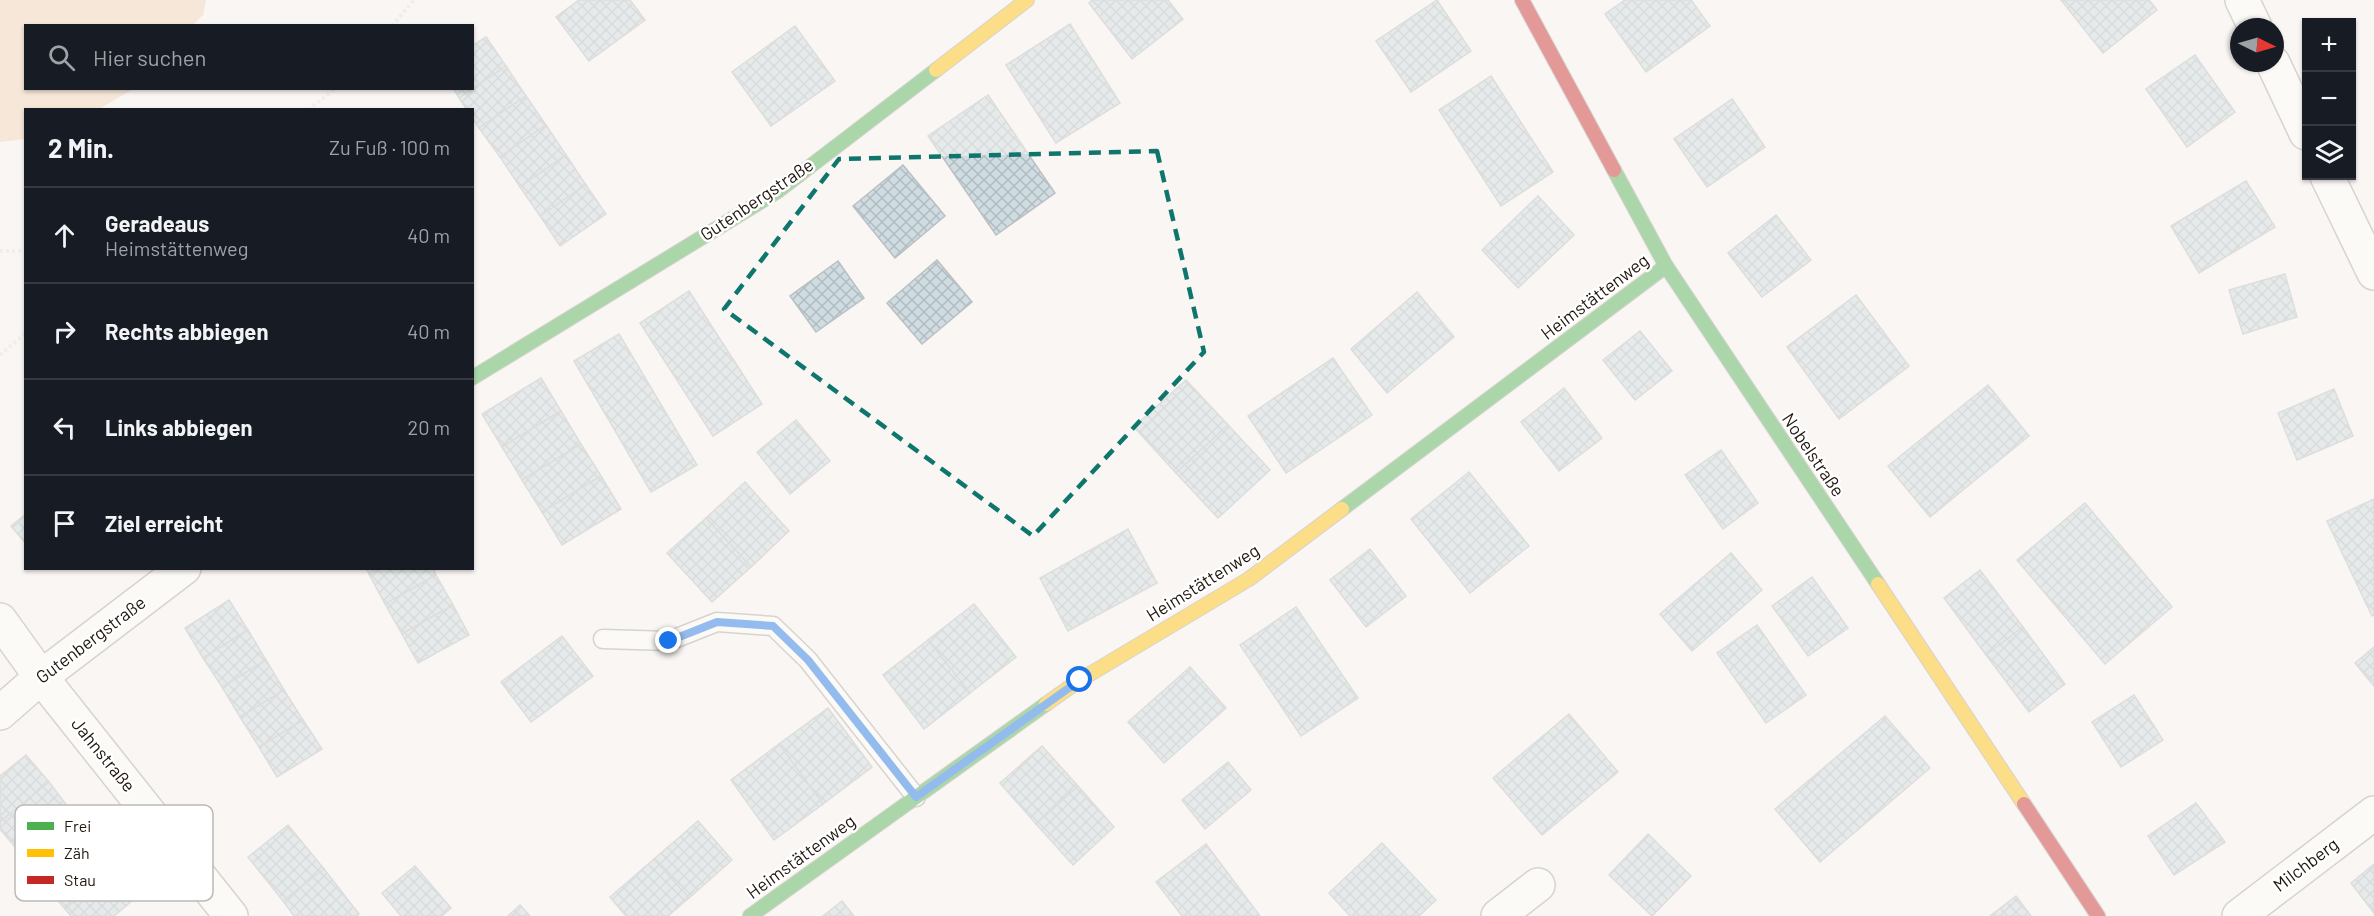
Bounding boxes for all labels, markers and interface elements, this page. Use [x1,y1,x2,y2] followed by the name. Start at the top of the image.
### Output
[2230,18,2284,72] north arrow
[2302,18,2356,180] map controls
[2302,18,2356,72] button: +
[24,24,474,90] search box
[45,41,78,74] icon: search
[93,44,206,70] text: Hier suchen
[2302,72,2356,126] button: −
[2302,126,2356,180] button: layers
[48,132,114,163] text: 2 Min.
[329,135,450,159] text: Zu Fuß · 100 m
[696,153,817,245] street label: Gutenbergstraße
[105,210,209,236] text: Geradeaus
[48,219,81,252] icon: ahead
[407,223,450,247] text: 40 m
[105,236,248,260] text: Heimstättenweg
[1536,249,1653,344] street label: Heimstättenweg
[48,315,81,348] icon: right
[105,318,268,344] text: Rechts abbiegen
[407,319,450,343] text: 40 m
[1778,409,1850,500] street label: Nobelstraße
[48,411,81,444] icon: left
[105,414,253,440] text: Links abbiegen
[407,415,450,439] text: 20 m
[48,507,81,540] icon: arrive
[105,510,223,536] text: Ziel erreicht
[1142,539,1263,626] street label: Heimstättenweg
[31,591,150,688] street label: Gutenbergstraße
[655,627,681,653] route end
[1066,666,1092,692] route start
[67,713,140,796] street label: Jahnstraße
[15,805,213,901] legend
[742,809,859,903] street label: Heimstättenweg
[64,816,91,835] text: Frei
[2268,833,2342,896] street label: Milchberg
[64,843,90,862] text: Zäh
[64,870,96,889] text: Stau

